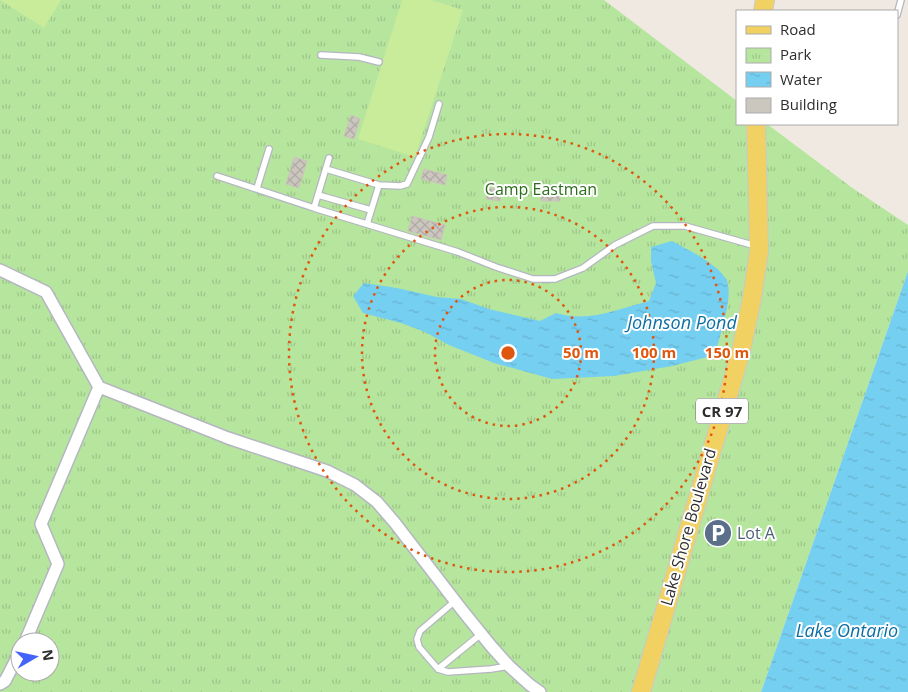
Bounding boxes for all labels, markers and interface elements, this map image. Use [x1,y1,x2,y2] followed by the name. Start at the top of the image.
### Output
[736,10,898,125] legend
[780,19,816,39] text: Road
[780,44,811,64] text: Park
[780,69,822,89] text: Water
[780,94,837,114] text: Building
[485,178,597,200] park label: Camp Eastman
[624,310,737,334] water label: Johnson Pond
[563,342,599,362] text: 50 m
[632,342,676,362] text: 100 m
[705,342,749,362] text: 150 m
[499,344,517,362] centre of rings
[696,398,748,424] road number: CR 97
[655,446,721,608] street label: Lake Shore Boulevard
[703,518,733,548] parking icon: Lot A
[737,522,776,544] place label: Lot A
[796,618,898,642] water label: Lake Ontario
[10,632,60,682] north arrow
[38,648,59,662] text: N

